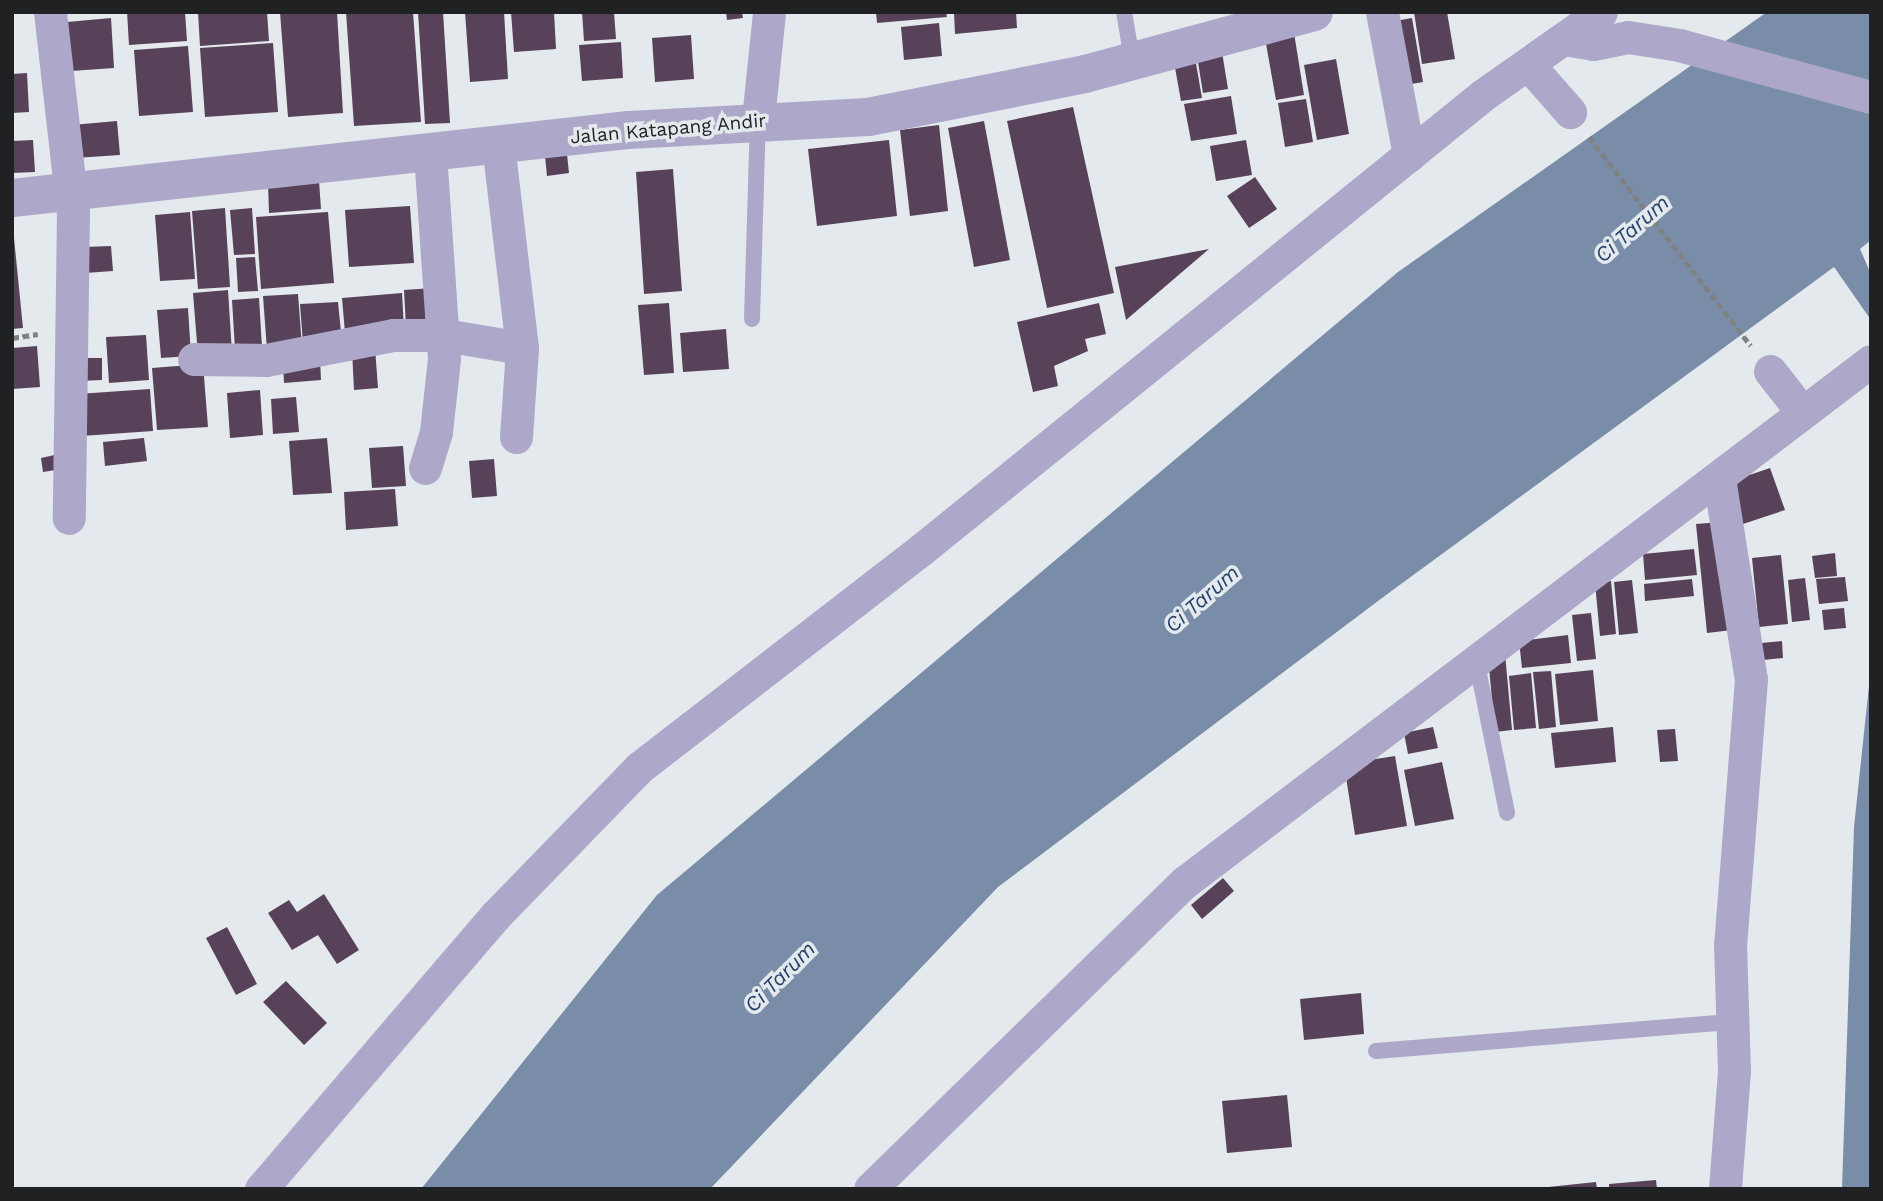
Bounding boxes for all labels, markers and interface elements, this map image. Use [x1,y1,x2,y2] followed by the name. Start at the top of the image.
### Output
[569,109,767,149] street label: Jalan Katapang Andir
[1590,190,1674,268] water label: Ci Tarum
[1160,560,1244,638] water label: Ci Tarum
[739,936,821,1018] water label: Ci Tarum

